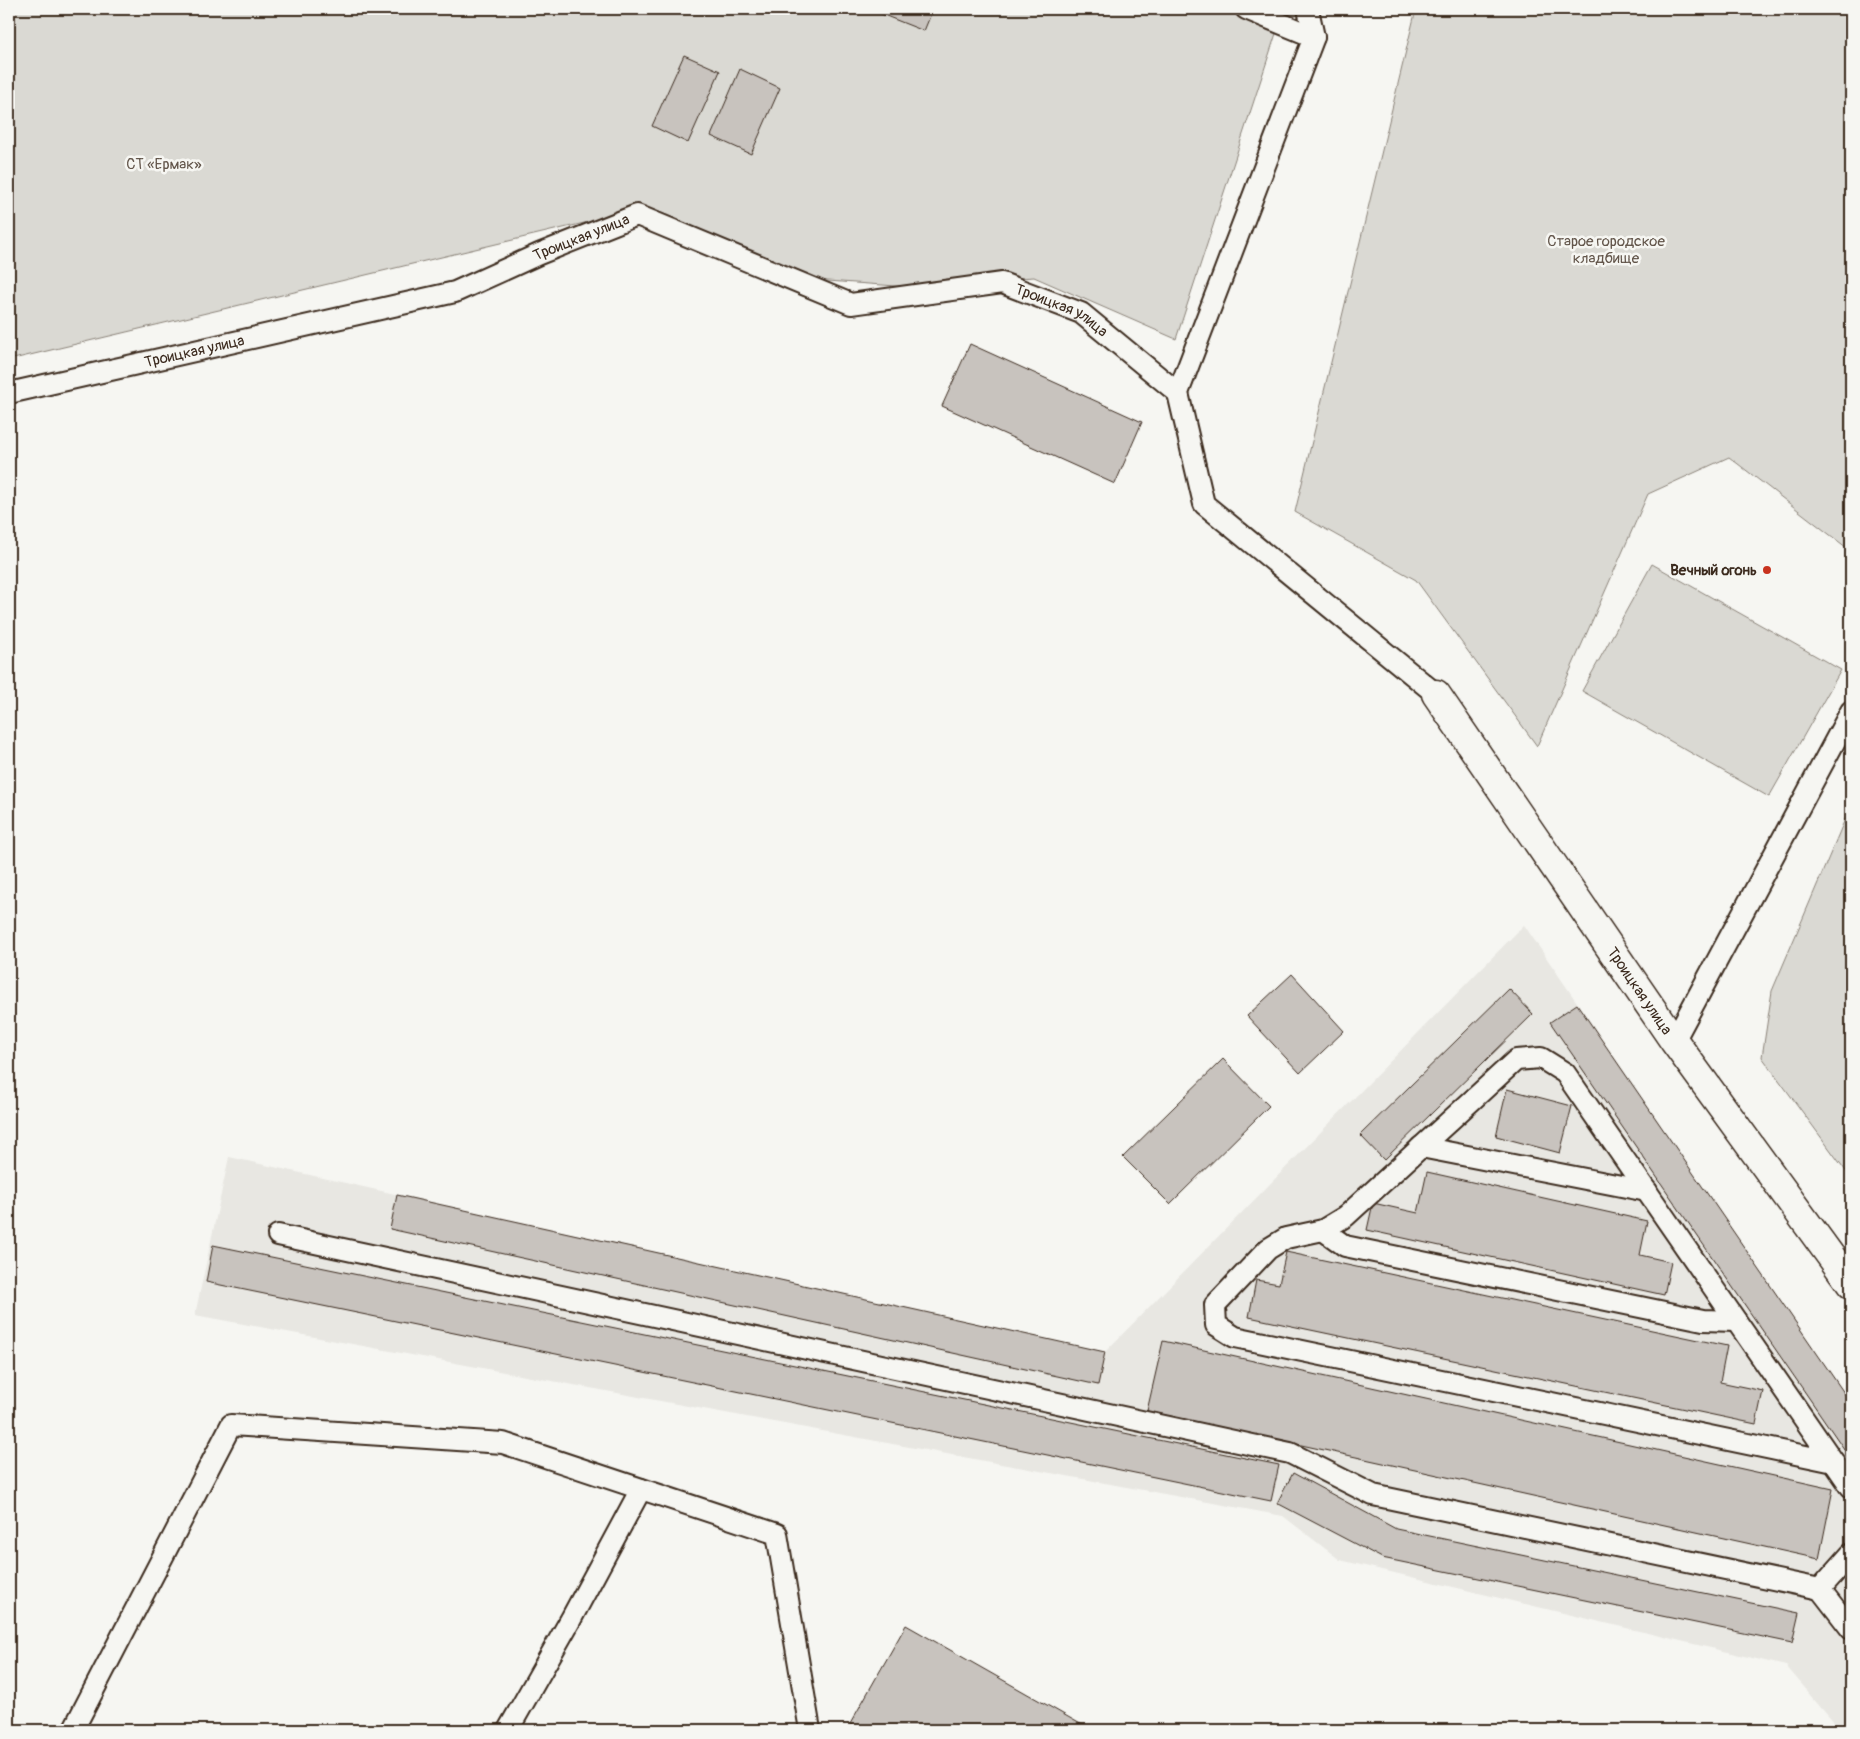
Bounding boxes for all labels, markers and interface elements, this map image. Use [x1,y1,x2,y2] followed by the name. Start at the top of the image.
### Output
[126,155,202,174] park label: СТ «Ермак»
[530,210,632,265] street label: Троицкая улица
[1547,232,1665,268] park label: Старое городское кладбище
[1012,280,1112,341] street label: Троицкая улица
[143,331,246,372] street label: Троицкая улица
[1670,561,1757,580] place label: Вечный огонь
[1761,564,1773,576] marker: Вечный огонь
[1603,944,1676,1039] street label: Троицкая улица

